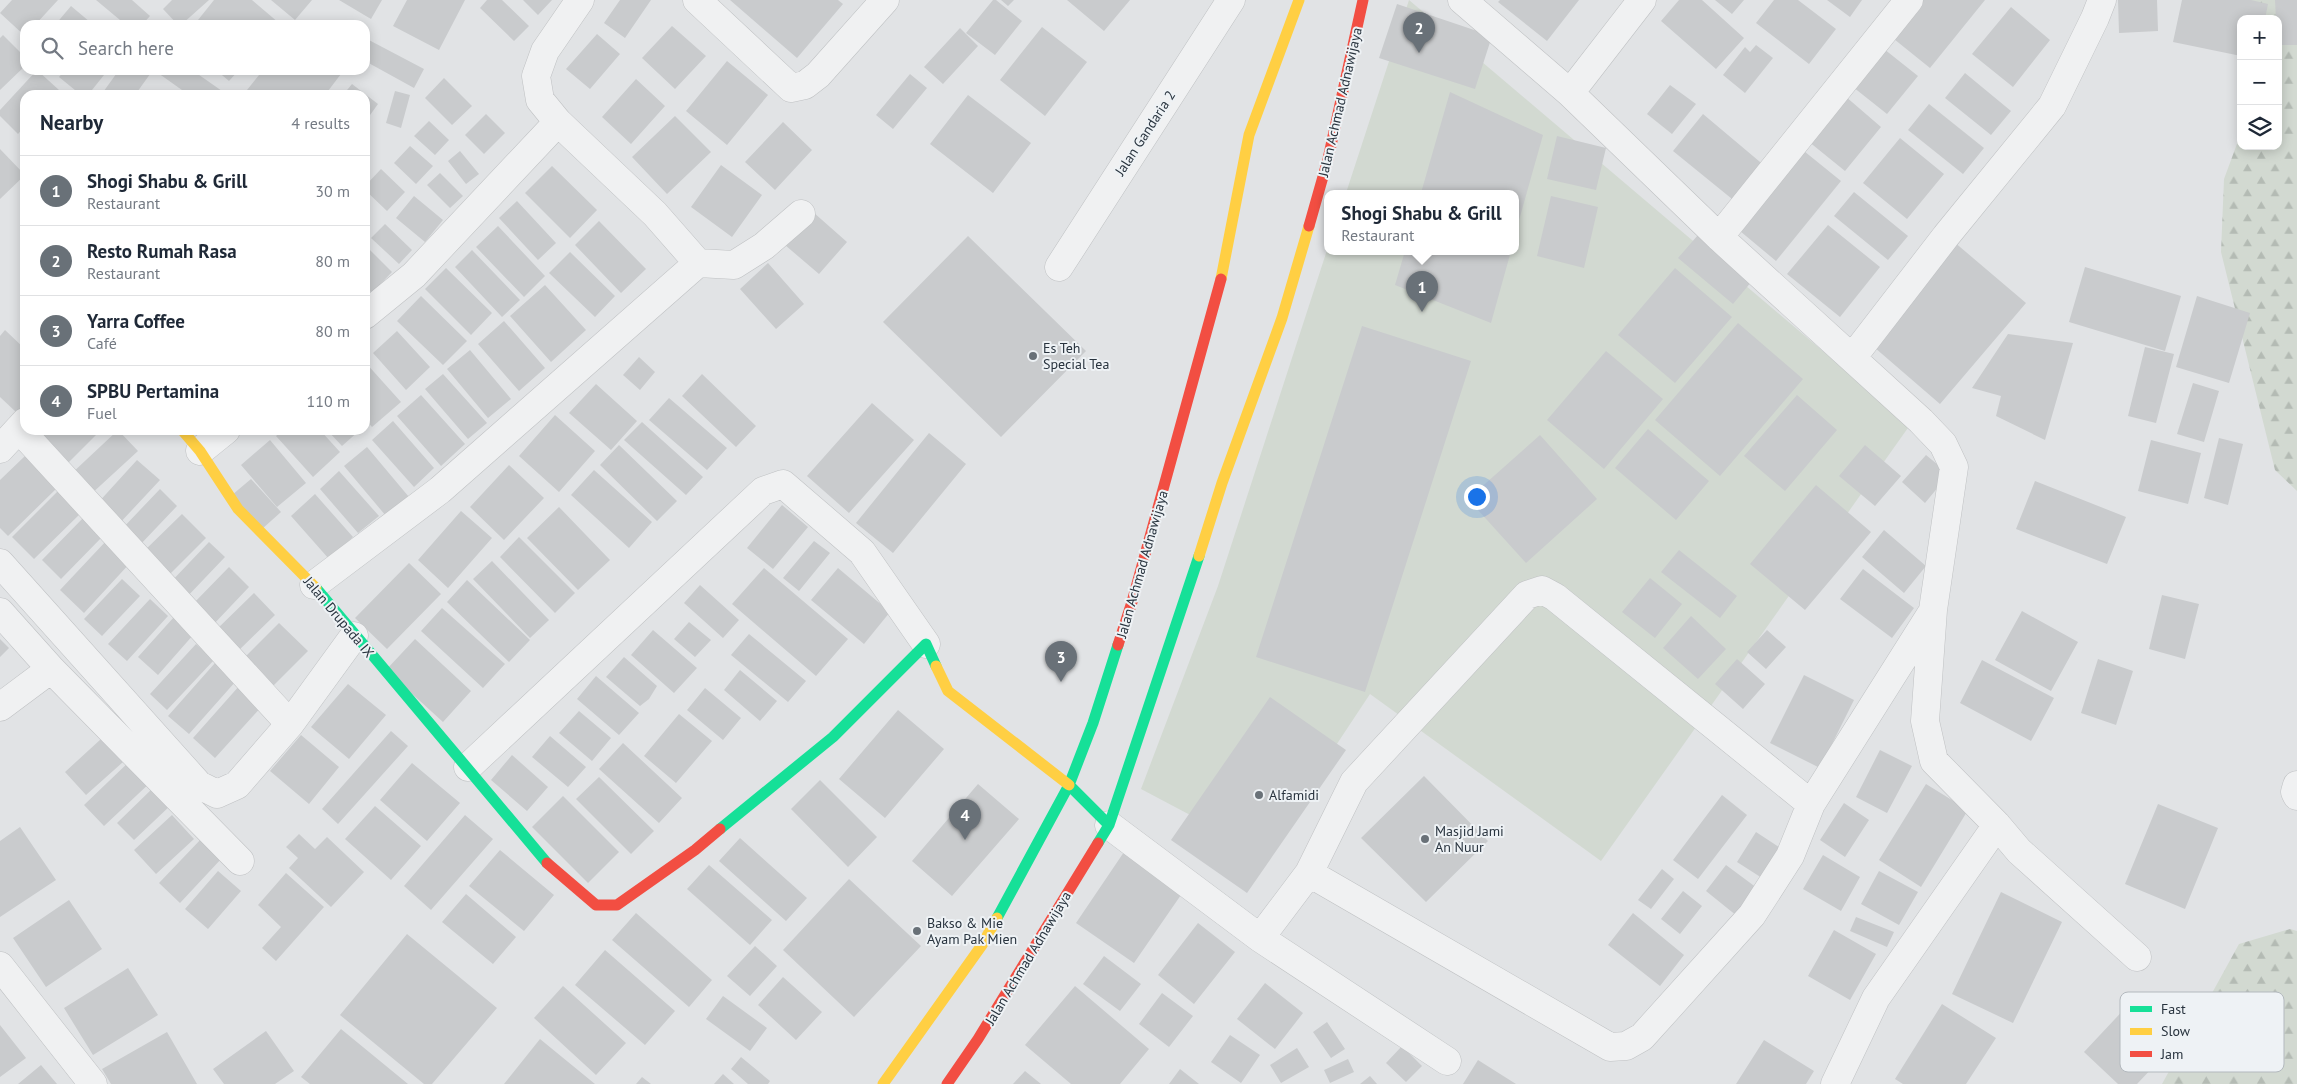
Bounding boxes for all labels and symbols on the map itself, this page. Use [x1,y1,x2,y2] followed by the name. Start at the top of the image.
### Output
[1403,12,1435,53] pin: 2
[1314,26,1366,179] street label: Jalan Achmad Adnawijaya
[1110,87,1179,180] street label: Jalan Gandaria 2
[1406,271,1438,312] pin: 1
[1043,339,1109,373] place label: Es Teh Special Tea
[1027,350,1039,362] marker: Es Teh Special Tea
[1464,484,1490,510] your location
[1112,488,1172,641] street label: Jalan Achmad Adnawijaya
[299,572,378,661] street label: Jalan Drupada IX
[1045,641,1077,682] pin: 3
[1269,786,1319,804] place label: Alfamidi
[1253,789,1265,801] marker: Alfamidi
[949,799,981,840] pin: 4
[1435,822,1504,856] place label: Masjid Jami An Nuur
[1419,833,1431,845] marker: Masjid Jami An Nuur
[980,888,1075,1029] street label: Jalan Achmad Adnawijaya
[927,914,1017,948] place label: Bakso & Mie Ayam Pak Mien
[911,925,923,937] marker: Bakso & Mie Ayam Pak Mien
[2120,992,2284,1072] legend
[2161,1000,2186,1018] text: Fast
[2161,1022,2191,1040] text: Slow
[2160,1045,2183,1063] text: Jam

